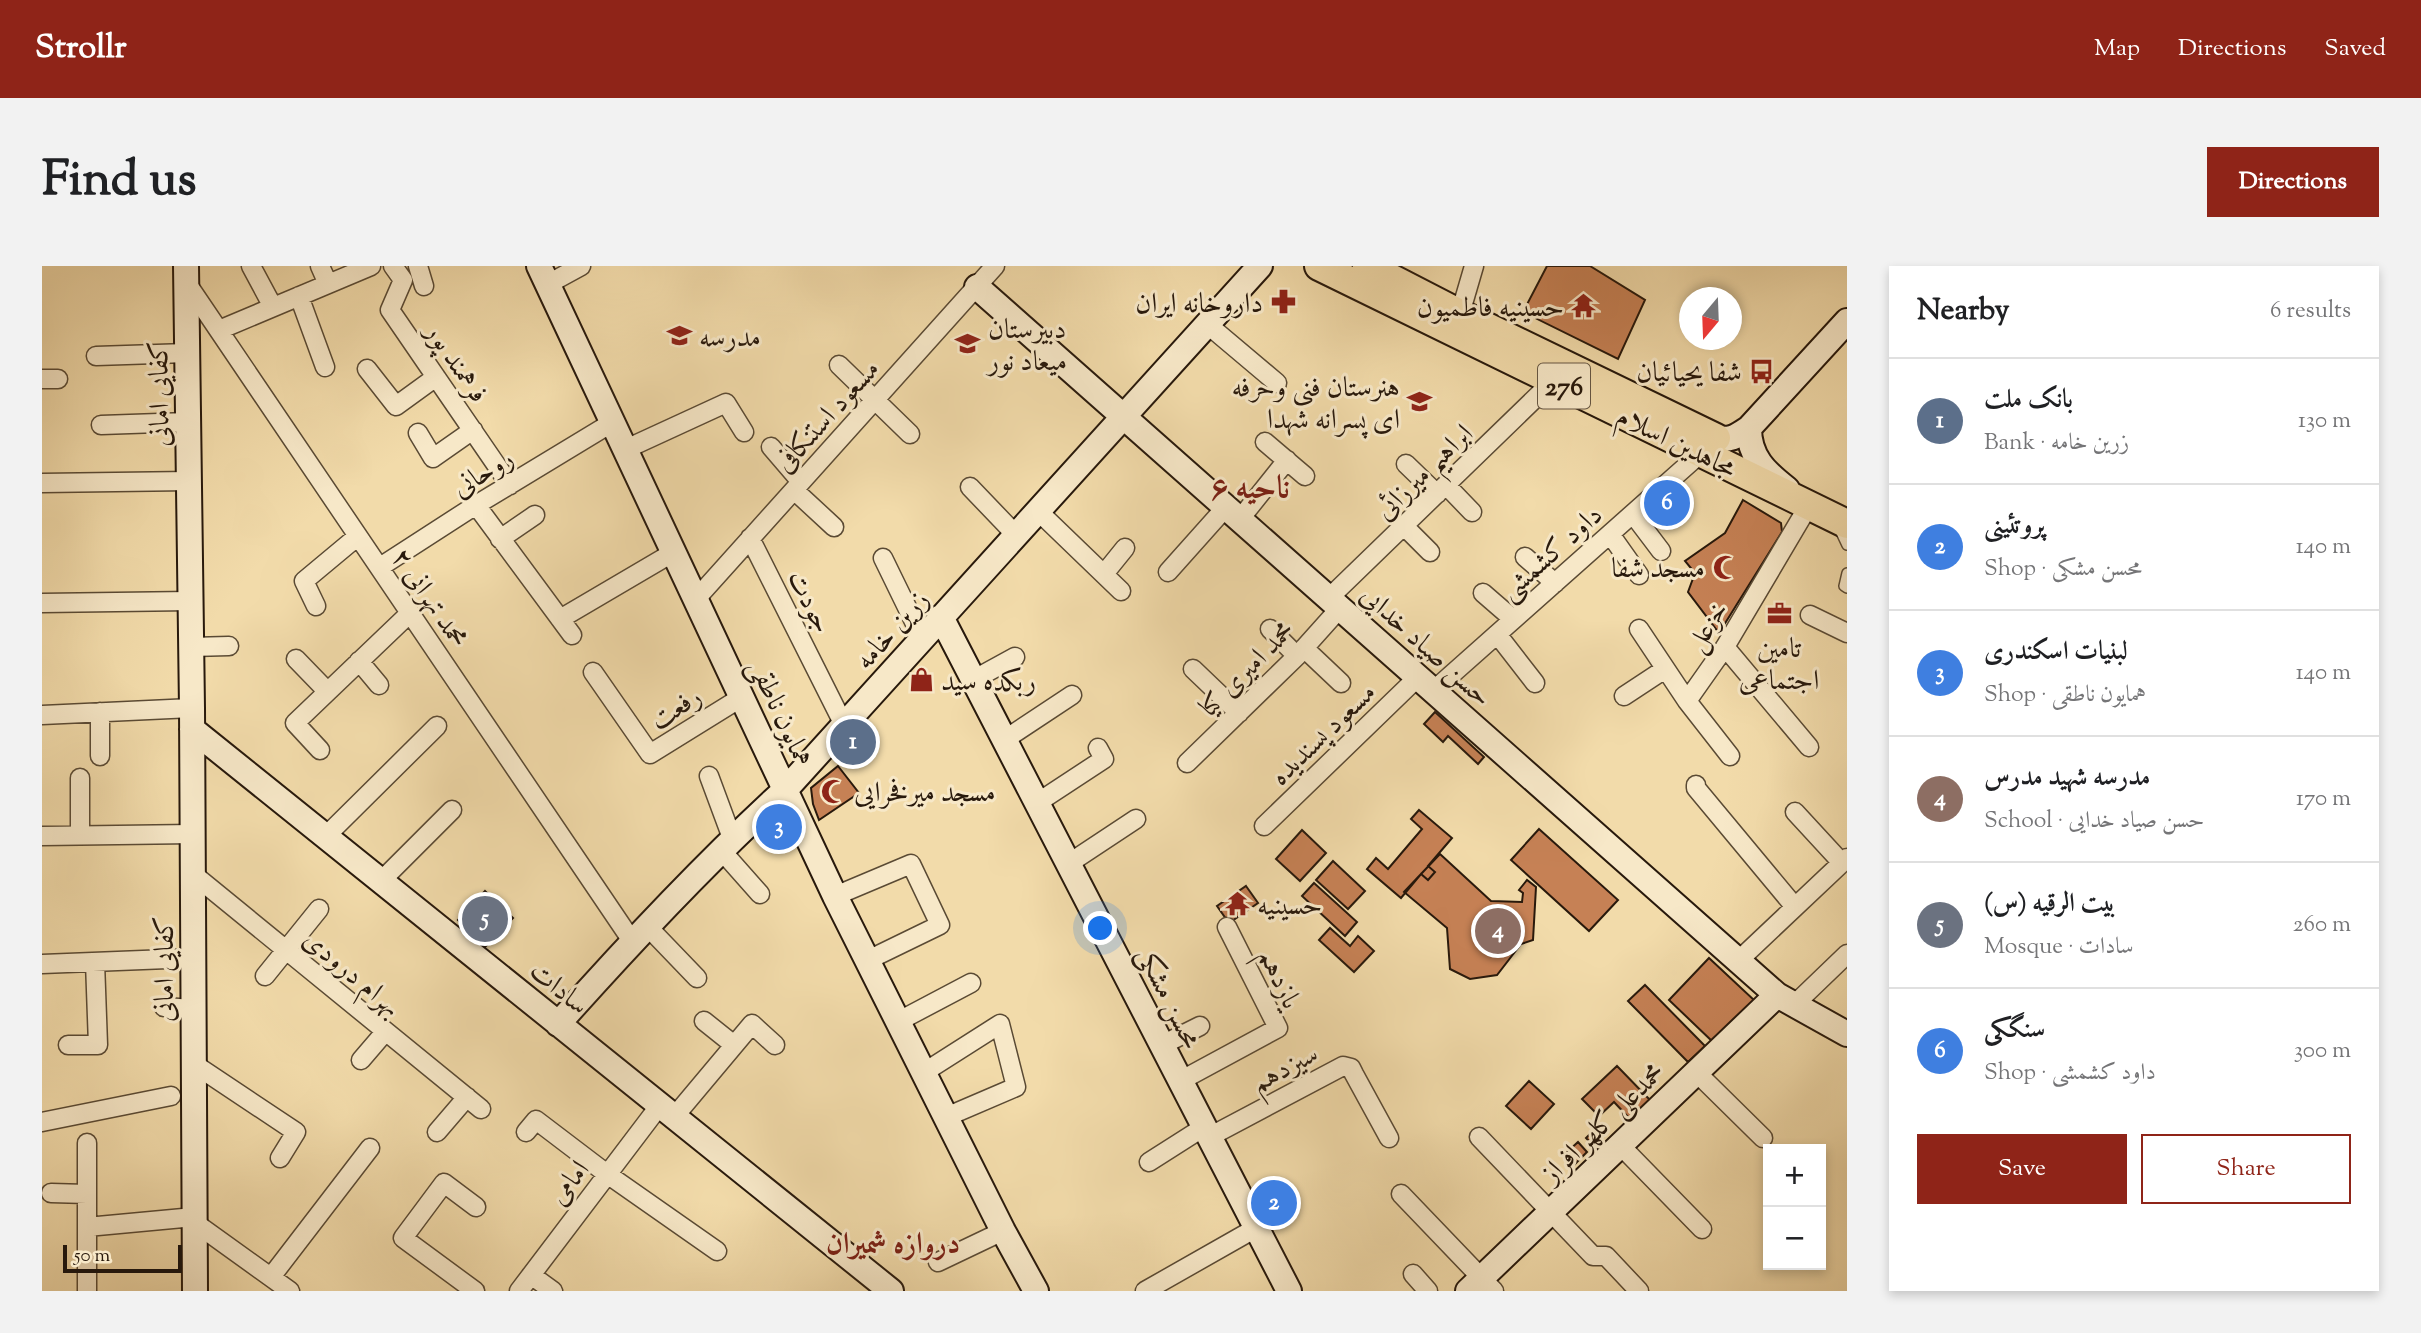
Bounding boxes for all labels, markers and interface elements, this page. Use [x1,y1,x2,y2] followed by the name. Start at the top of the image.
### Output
[35,25,127,73] text: Strollr
[2094,32,2140,66] text: Map
[2178,32,2286,66] text: Directions
[2324,32,2386,66] text: Saved
[42,147,196,217] text: Find us
[2207,147,2379,217] button: Directions
[1135,285,1263,325] place label: داروخانه ایران
[1679,287,1742,350] north arrow
[1269,288,1297,316] pharmacy icon: داروخانه ایران
[1417,289,1564,329] place label: حسینیه فاطمیون
[1917,290,2009,333] text: Nearby
[1570,292,1598,320] temple icon: حسینیه فاطمیون
[2270,295,2351,328] text: 6 results
[985,311,1067,383] place label: دبیرستان میعاد نور
[412,313,497,412] street label: فرهمند پور
[699,319,761,359] place label: مدرسه
[665,322,693,350] school or university icon: مدرسه
[954,330,982,358] school or university icon: دبیرستان میعاد نور
[140,341,182,447] street label: کفایی امانی
[766,351,890,483] street label: مسعود استنکافی
[1636,354,1742,394] place label: شفا یحیائیان
[1748,357,1776,385] bus stop icon: شفا یحیائیان
[1538,363,1590,408] road number: 276
[1232,369,1400,441] place label: هنرستان فنی وحرفه ای پسرانه شهدا
[1984,382,2073,419] text: بانک ملت
[1406,388,1434,416] school or university icon: هنرستان فنی وحرفه ای پسرانه شهدا
[1608,397,1742,492] street label: مجاهدین اسلام
[1936,405,1944,438] text: 1
[2298,405,2351,438] text: 130 m
[1367,416,1487,534] street label: ابراهیم میرزائی
[1984,427,2129,460] text: Bank · زرین خامه
[445,440,522,509] street label: روحانی
[1210,467,1290,513] district label: ناحیه ۶
[1644,477,1690,529] pin: 6
[1491,497,1613,612] street label: داود کشمشی
[1984,508,2045,545] text: پروتئینی
[1935,531,1945,564] text: 2
[2296,531,2351,564] text: 140 m
[380,541,477,657] street label: محمد تهرانی ۲
[1611,550,1705,590] place label: مسجد شفا
[1711,553,1739,581] mosque icon: مسجد شفا
[1984,553,2142,586] text: Shop · محسن مشکی
[775,564,841,641] street label: جودت
[1350,577,1500,717] street label: حسن صیاد خدایی
[846,582,940,680] street label: زرین خامه
[1677,594,1740,661] street label: خزعل
[1765,599,1793,627] office icon: تامین اجتماعی
[1191,613,1305,727] street label: محمد امیری کیا
[1739,630,1819,702] place label: تامین اجتماعی
[1984,634,2128,671] text: لبنیات اسکندری
[737,653,822,774] street label: همایون ناطقی
[1935,657,1945,690] text: 3
[2296,657,2351,690] text: 140 m
[941,663,1036,703] place label: ربکده سید
[907,666,935,694] shop icon: ربکده سید
[1262,674,1386,796] street label: مسعود پسندیده
[643,678,710,741] street label: رفعت
[1984,679,2146,712] text: Shop · همایون ناطقی
[830,716,876,768] pin: 1
[1984,760,2150,797] text: مدرسه شهید مدرس
[854,774,996,814] place label: مسجد میرفخرایی
[820,777,848,805] mosque icon: مسجد میرفخرایی
[1934,783,1946,816] text: 4
[2296,783,2351,816] text: 170 m
[756,801,802,853] pin: 3
[1984,805,2204,838] text: School · حسن صیاد خدایی
[1984,886,2116,923] text: بیت الرقیه (س)
[1257,887,1322,927] place label: حسینیه
[1223,890,1251,918] temple icon: حسینیه
[462,893,508,945] pin: 5
[1475,905,1521,957] pin: 4
[1936,909,1944,942] text: 5
[2293,909,2351,942] text: 260 m
[1083,911,1117,945] your location
[146,916,186,1022] street label: کفایی امانی
[292,921,409,1029] street label: بهرام درودی
[1984,931,2134,964] text: Mosque · سادات
[1125,940,1210,1056] street label: محسن مشکی
[1243,942,1310,1019] street label: یازدهم
[520,953,597,1026] street label: سادات
[1984,1012,2045,1049] text: سنگکی
[1245,1035,1328,1108] street label: سیزدهم
[1934,1035,1946,1068] text: 6
[2294,1035,2351,1068] text: 300 m
[1531,1055,1675,1196] street label: محمدعلی کلهر افراز
[1984,1057,2156,1090] text: Shop · داود کشمشی
[1917,1134,2127,1204] button: Save
[2141,1134,2351,1204] button: Share
[1763,1144,1826,1270] map controls
[1763,1144,1826,1207] button: +
[540,1153,601,1215] street label: امامی
[1251,1177,1297,1229] pin: 2
[1763,1207,1826,1270] button: −
[826,1224,960,1267] district label: دروازه شمیران
[63,1242,182,1274] scale bar
[74,1243,110,1270] text: 50 m

